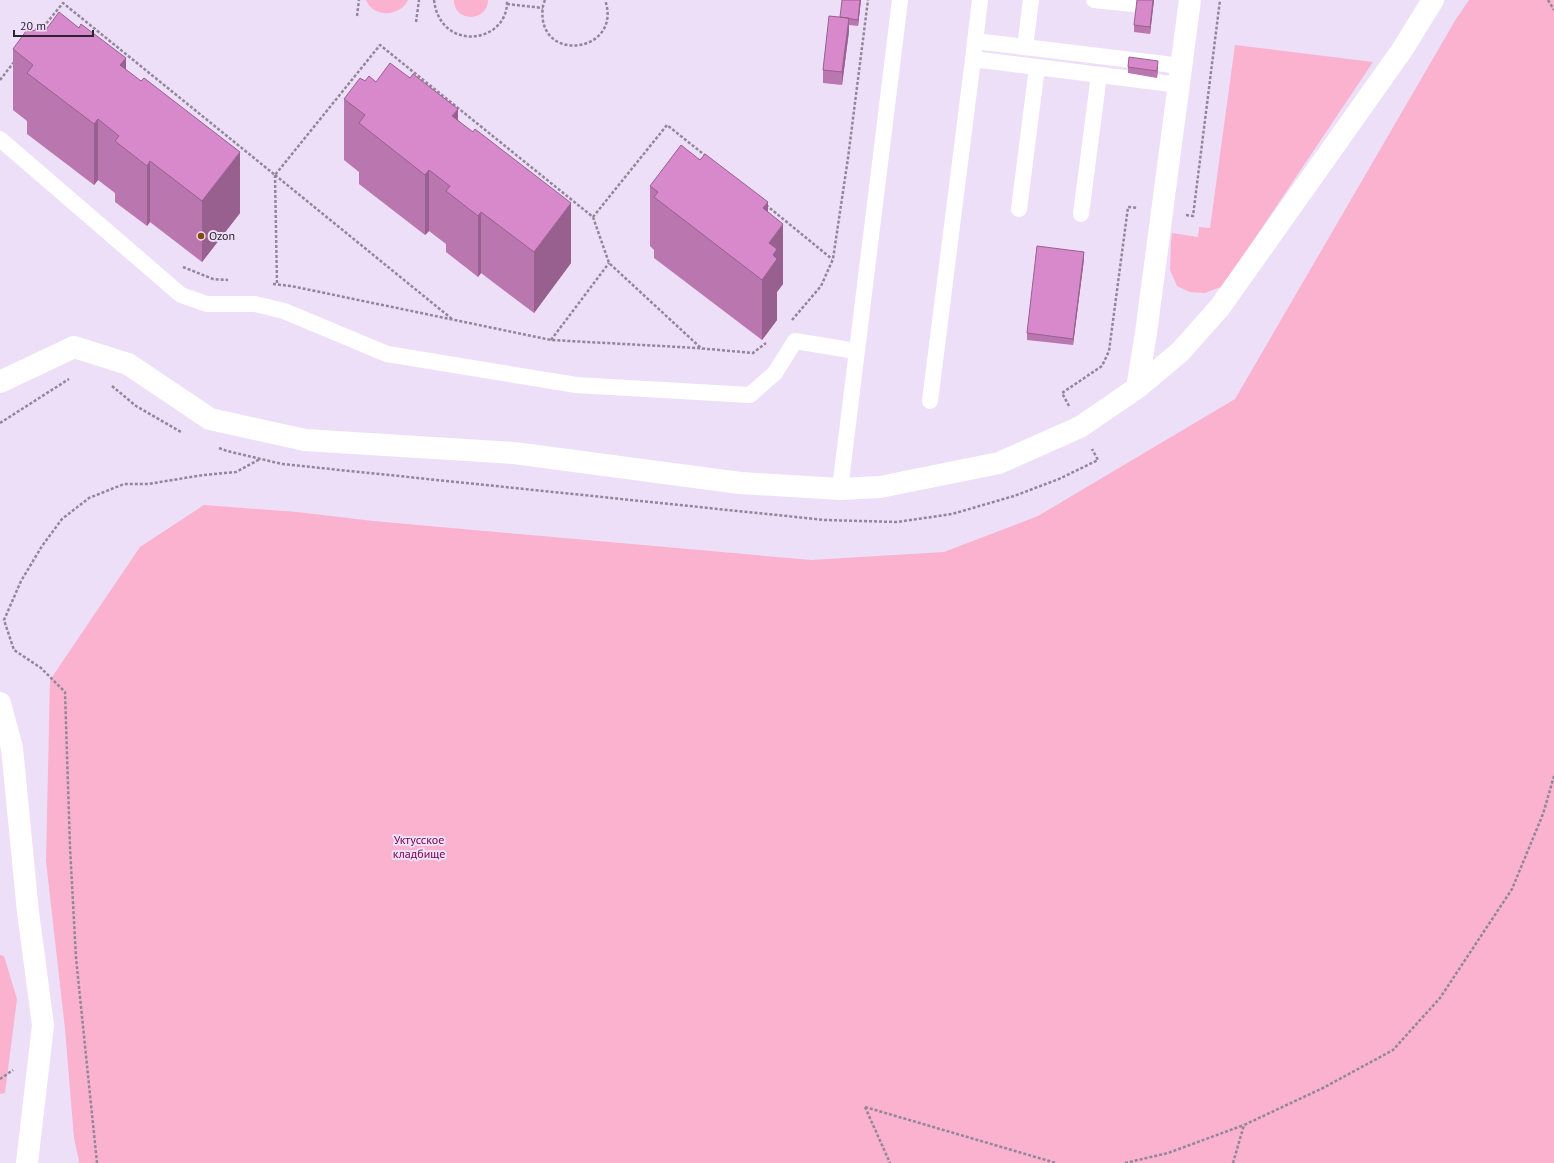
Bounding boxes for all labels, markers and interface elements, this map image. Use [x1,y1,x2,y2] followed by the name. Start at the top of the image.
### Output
[14,12,93,38] scale bar
[20,18,46,33] text: 20 m
[209,228,235,243] place label: Ozon
[196,231,206,241] marker: Ozon
[393,832,445,861] park label: Уктусское кладбище

